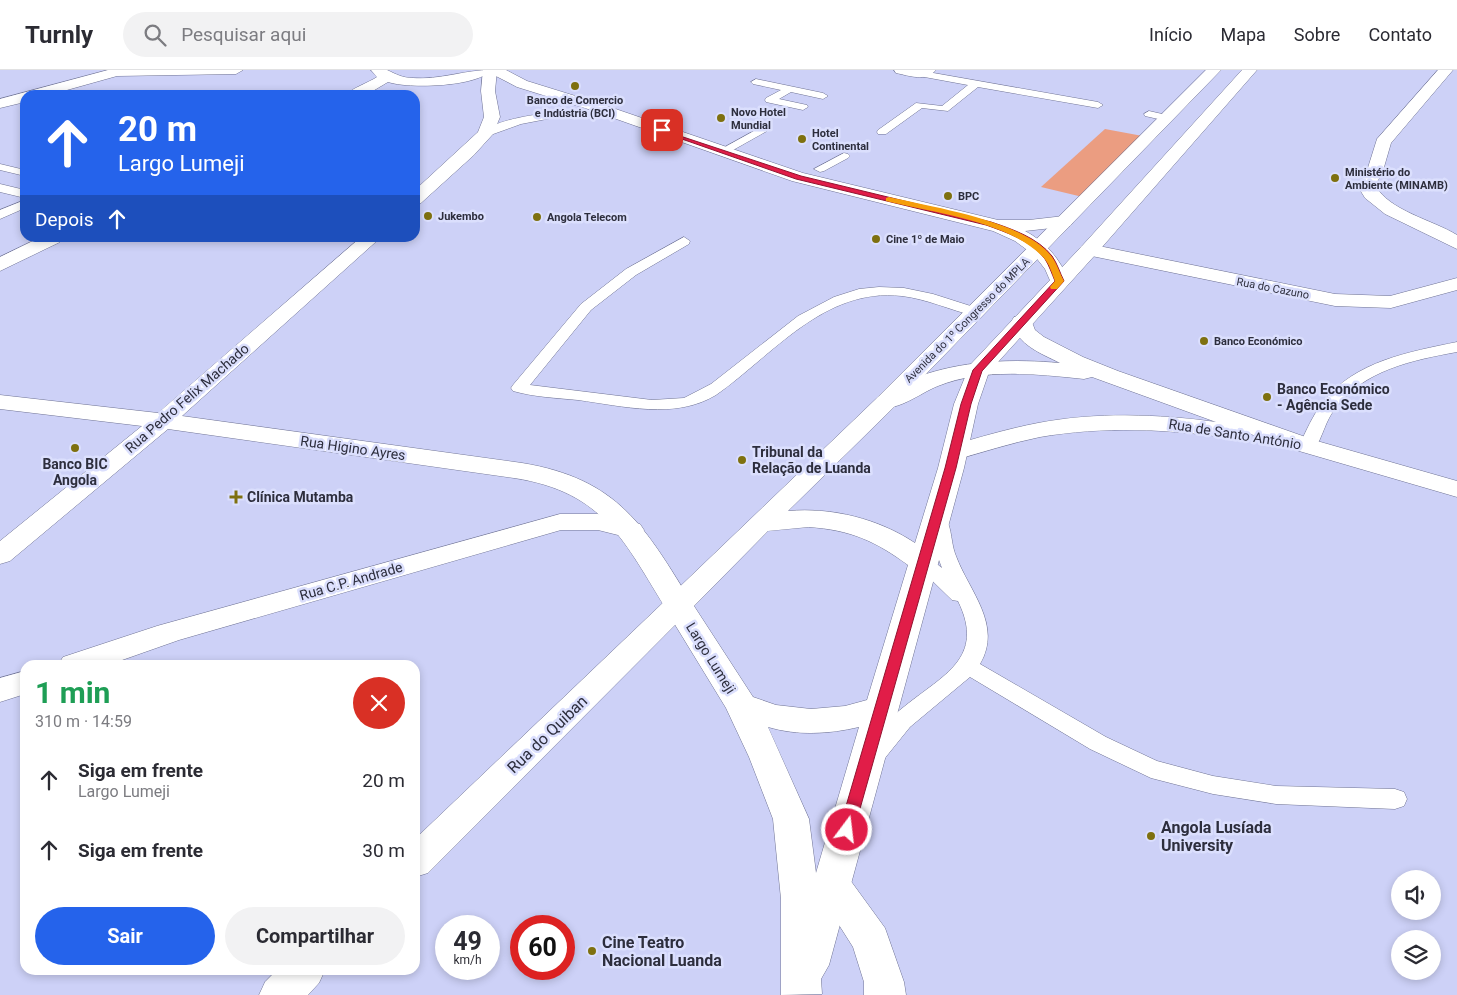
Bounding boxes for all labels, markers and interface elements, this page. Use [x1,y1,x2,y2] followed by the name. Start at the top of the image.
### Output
[123,12,473,57] search box
[25,21,93,49] text: Turnly
[141,21,169,49] icon: search
[181,23,306,46] text: Pesquisar aqui
[1149,24,1192,45] text: Início
[1220,24,1266,45] text: Mapa
[1294,24,1340,45] text: Sobre
[1368,24,1432,45] text: Contato
[569,80,581,92] marker: Banco de Comercio e Indústria (BCI)
[527,94,623,120] place label: Banco de Comercio e Indústria (BCI)
[731,106,786,132] place label: Novo Hotel Mundial
[118,109,197,150] text: 20 m
[641,109,683,151] pin
[35,110,100,175] icon: ahead
[715,112,727,124] marker: Novo Hotel Mundial
[648,116,676,144] icon: arrive
[812,127,869,153] place label: Hotel Continental
[796,133,808,145] marker: Hotel Continental
[118,151,245,176] text: Largo Lumeji
[1345,166,1448,192] place label: Ministério do Ambiente (MINAMB)
[1329,172,1341,184] marker: Ministério do Ambiente (MINAMB)
[942,190,954,202] marker: BPC
[958,190,979,203] place label: BPC
[103,205,131,233] icon: ahead
[35,208,93,231] text: Depois
[422,210,434,222] marker: Jukembo
[438,210,484,223] place label: Jukembo
[531,211,543,223] marker: Angola Telecom
[547,211,627,224] place label: Angola Telecom
[870,233,882,245] marker: Cine 1º de Maio
[886,233,965,246] place label: Cine 1º de Maio
[902,255,1033,385] street label: Avenida do 1º Congresso do MPLA
[1235,275,1310,302] street label: Rua do Cazuno
[1198,335,1210,347] marker: Banco Económico
[1214,335,1303,348] place label: Banco Económico
[122,340,252,456] street label: Rua Pedro Felix Machado
[1277,381,1390,413] place label: Banco Económico - Agência Sede
[1261,391,1273,403] marker: Banco Económico - Agência Sede
[1167,416,1303,452] street label: Rua de Santo António
[299,433,407,463] street label: Rua Higino Ayres
[69,442,81,454] marker: Banco BIC Angola
[752,444,871,476] place label: Tribunal da Relação de Luanda
[736,454,748,466] marker: Tribunal da Relação de Luanda
[42,456,108,488] place label: Banco BIC Angola
[247,489,354,505] place label: Clínica Mutamba
[229,490,243,504] marker: Clínica Mutamba
[298,559,404,603] street label: Rua C.P. Andrade
[683,620,739,696] street label: Largo Lumeji
[35,675,110,710] text: 1 min
[353,677,405,729] button: close
[503,692,591,777] street label: Rua do Quiban
[35,712,132,731] text: 310 m · 14:59
[78,759,203,782] text: Siga em frente
[35,766,63,794] icon: ahead
[362,769,405,792] text: 20 m
[78,782,170,801] text: Largo Lumeji
[820,803,872,855] position arrow
[1161,818,1272,855] place label: Angola Lusíada University
[1145,830,1157,842] marker: Angola Lusíada University
[35,836,63,864] icon: ahead
[78,839,203,862] text: Siga em frente
[362,839,405,862] text: 30 m
[1391,870,1441,980] map controls
[1391,870,1441,920] button: sound
[35,907,215,965] button: Sair
[225,907,405,965] button: Compartilhar
[510,915,575,980] speed limit sign: 60
[453,927,482,956] text: 49
[1391,930,1441,980] button: layers
[602,933,722,970] place label: Cine Teatro Nacional Luanda
[586,945,598,957] marker: Cine Teatro Nacional Luanda
[453,953,482,967] text: km/h

